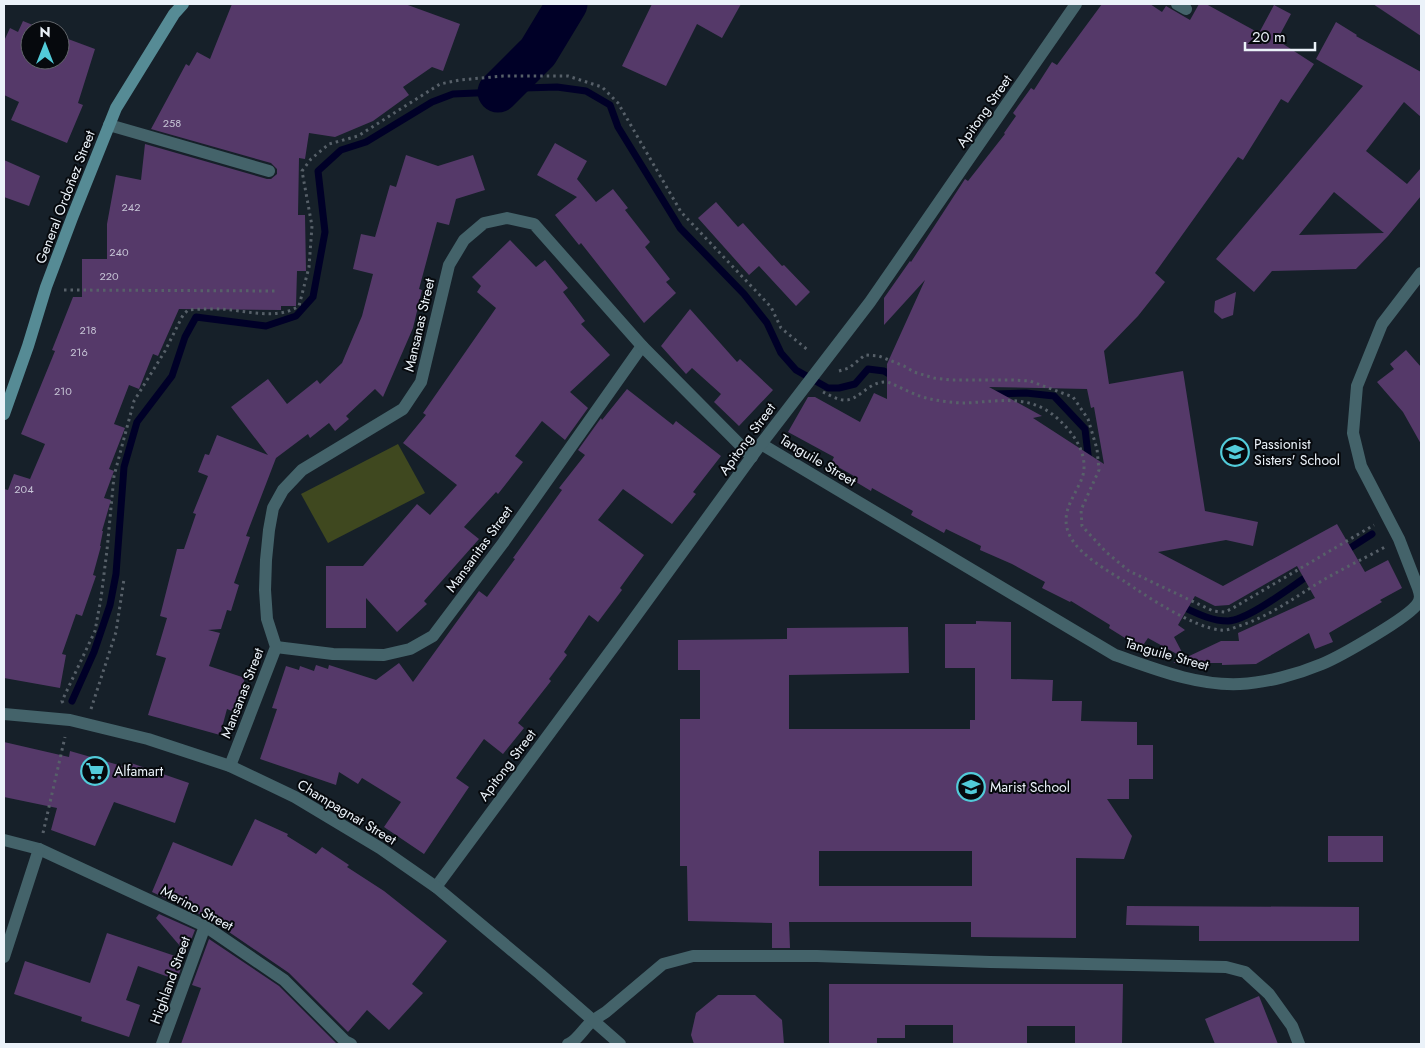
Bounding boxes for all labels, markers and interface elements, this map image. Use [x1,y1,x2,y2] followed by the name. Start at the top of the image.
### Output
[20,20,70,70] north arrow
[1245,20,1315,52] scale bar
[39,22,51,42] text: N
[1252,26,1286,48] text: 20 m
[951,70,1017,151] street label: Apitong Street
[163,115,181,131] house number: 258
[30,127,100,267] street label: General Ordoñez Street
[122,199,140,215] house number: 242
[109,244,129,260] house number: 240
[99,268,119,284] house number: 220
[399,276,440,374] street label: Mansanas Street
[79,322,97,338] house number: 218
[70,344,88,360] house number: 216
[54,383,72,399] house number: 210
[714,398,780,479] street label: Apitong Street
[776,429,861,491] street label: Tanguile Street
[1254,434,1340,470] place label: Passionist Sisters' School
[1220,437,1250,467] school or university icon: Passionist Sisters' School
[14,481,34,497] house number: 204
[441,501,517,596] street label: Mansanitas Street
[1123,633,1212,676] street label: Tanguile Street
[216,644,269,741] street label: Mansanas Street
[473,725,541,805] street label: Apitong Street
[80,756,110,786] supermarket icon: Alfamart
[114,761,164,781] place label: Alfamart
[956,772,986,802] school or university icon: Marist School
[294,774,401,850] street label: Champagnat Street
[990,777,1070,797] place label: Marist School
[157,880,237,936] street label: Merino Street
[145,933,195,1027] street label: Highland Street

